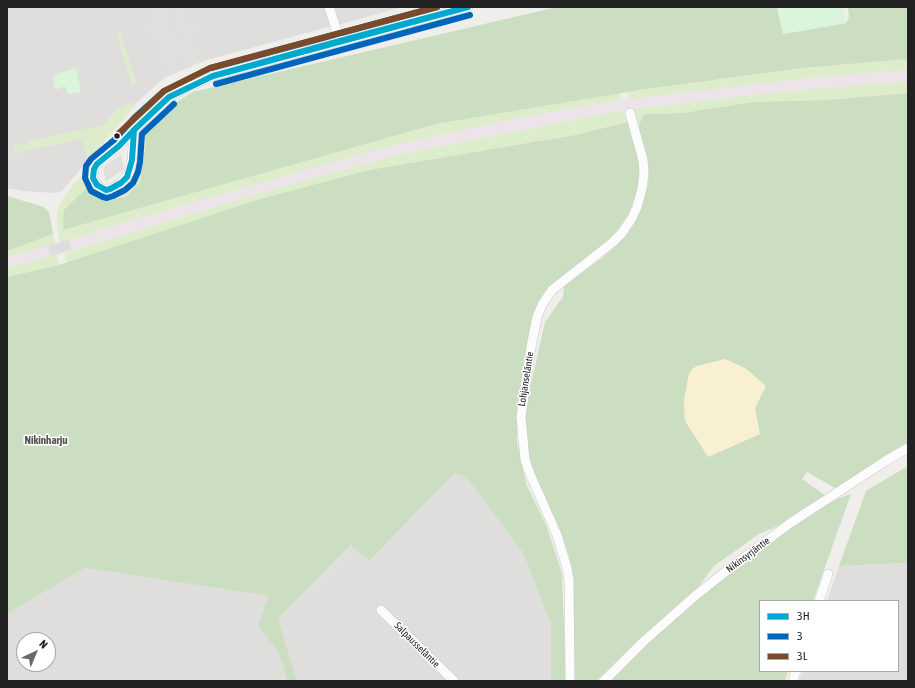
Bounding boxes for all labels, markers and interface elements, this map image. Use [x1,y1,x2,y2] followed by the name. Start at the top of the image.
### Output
[112,131,122,141] unlabelled marker
[516,351,536,407] street label: Lohjanseläntie
[24,434,68,448] district label: Nikinharju
[724,535,772,575] street label: Nikinsyrjäntie
[759,600,899,672] legend
[797,609,810,623] text: 3H
[392,620,442,670] street label: Salpausseläntie
[797,629,803,643] text: 3
[16,632,56,672] north arrow
[37,638,50,651] text: N
[797,649,807,663] text: 3L

